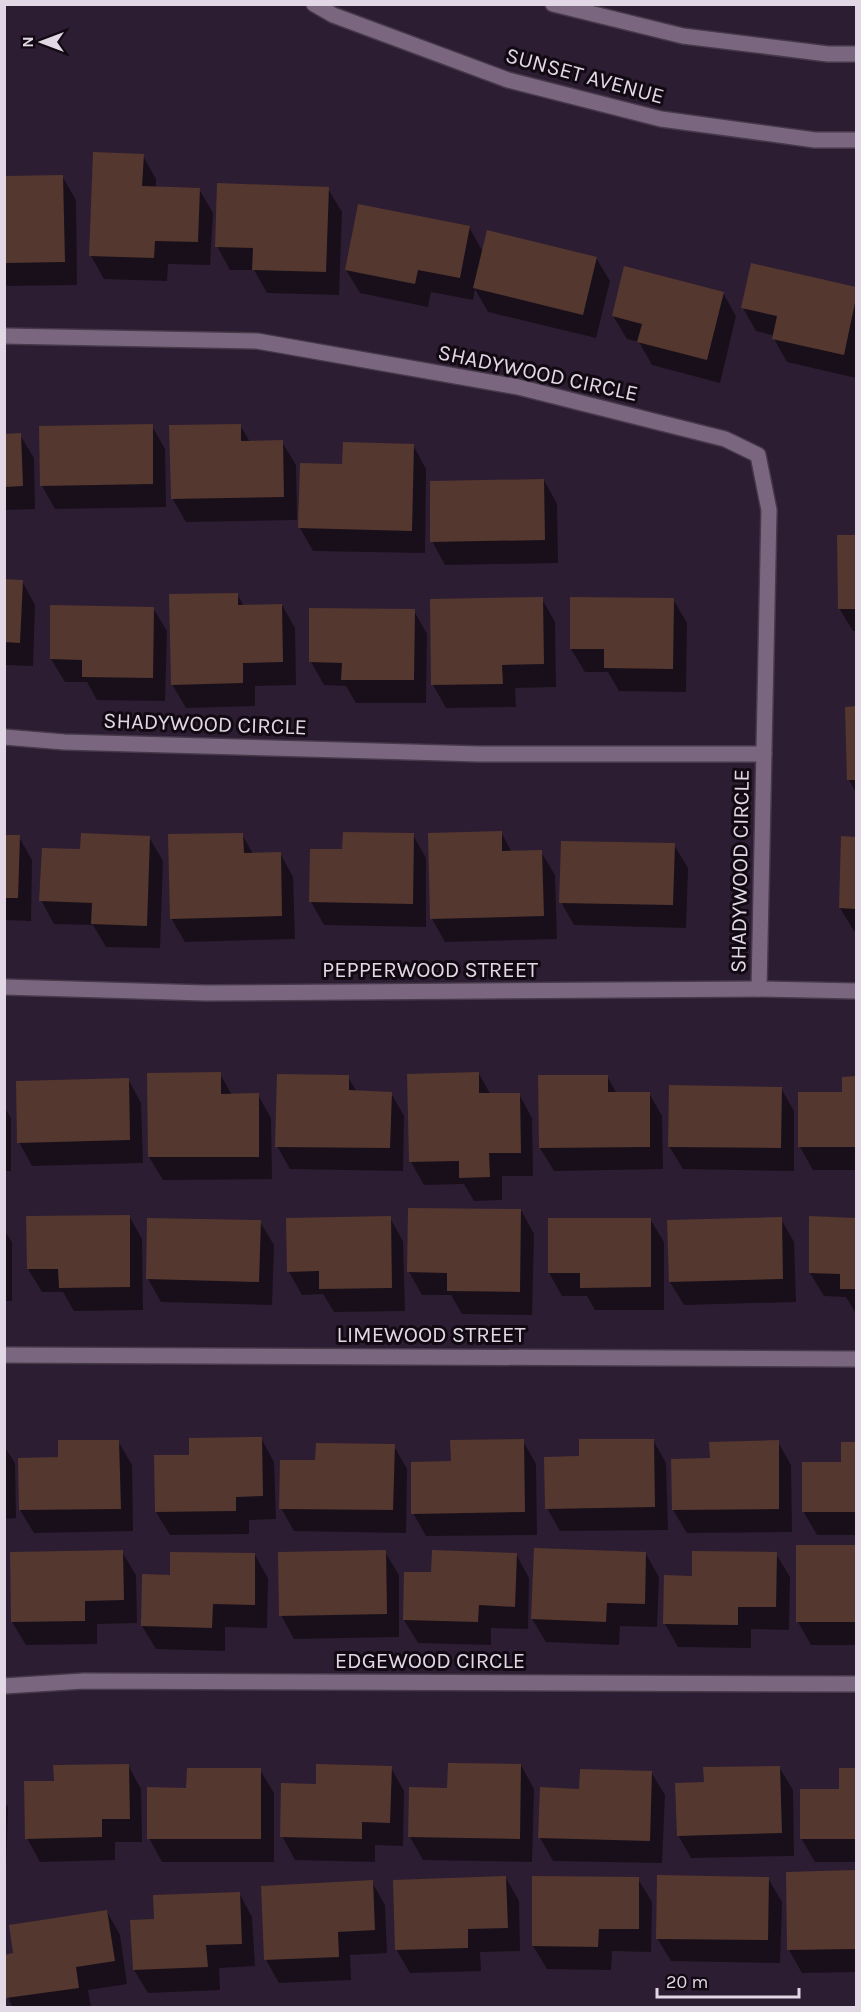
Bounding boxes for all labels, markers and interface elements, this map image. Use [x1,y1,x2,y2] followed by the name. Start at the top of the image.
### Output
[12,12,72,72] north arrow
[18,36,37,48] text: N
[503,42,667,110] street label: SUNSET AVENUE
[435,339,640,407] street label: SHADYWOOD CIRCLE
[103,707,307,741] street label: SHADYWOOD CIRCLE
[725,769,755,973] street label: SHADYWOOD CIRCLE
[322,957,538,983] street label: PEPPERWOOD STREET
[337,1322,525,1348] street label: LIMEWOOD STREET
[335,1648,525,1674] street label: EDGEWOOD CIRCLE
[657,1961,800,1999] scale bar
[666,1971,708,1993] text: 20 m

